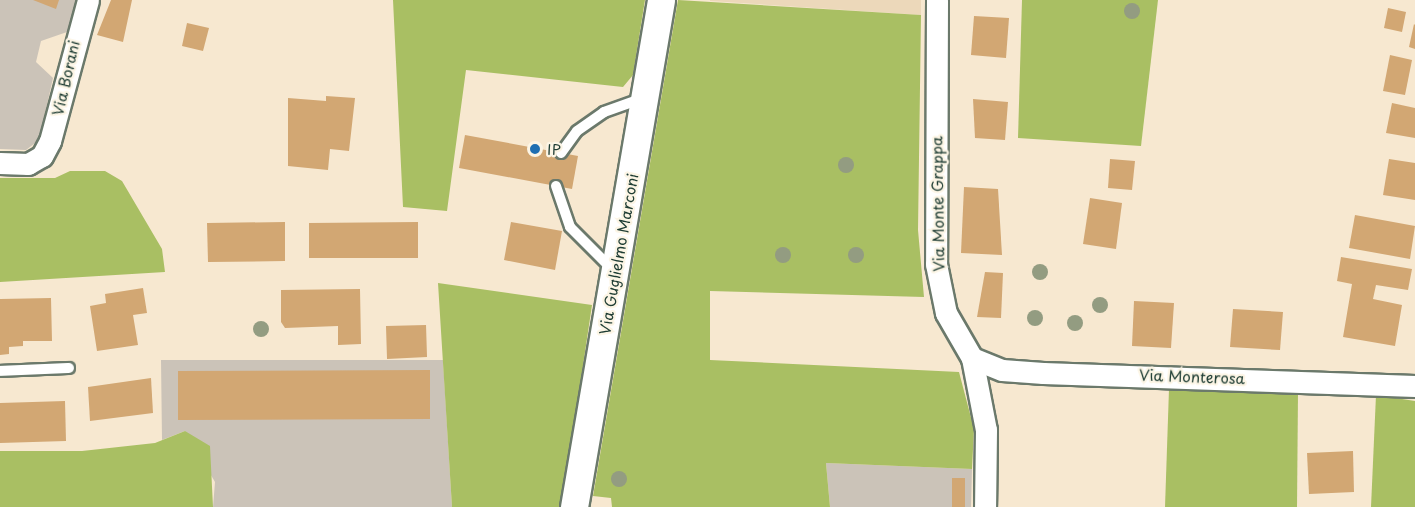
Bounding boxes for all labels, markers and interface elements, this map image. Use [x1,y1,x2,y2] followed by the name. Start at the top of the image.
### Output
[48,39,82,117] street label: Via Borani
[927,136,947,272] street label: Via Monte Grappa
[547,140,561,158] place label: IP
[528,142,542,156] marker: IP
[595,171,641,337] street label: Via Guglielmo Marconi
[1139,365,1245,387] street label: Via Monterosa

